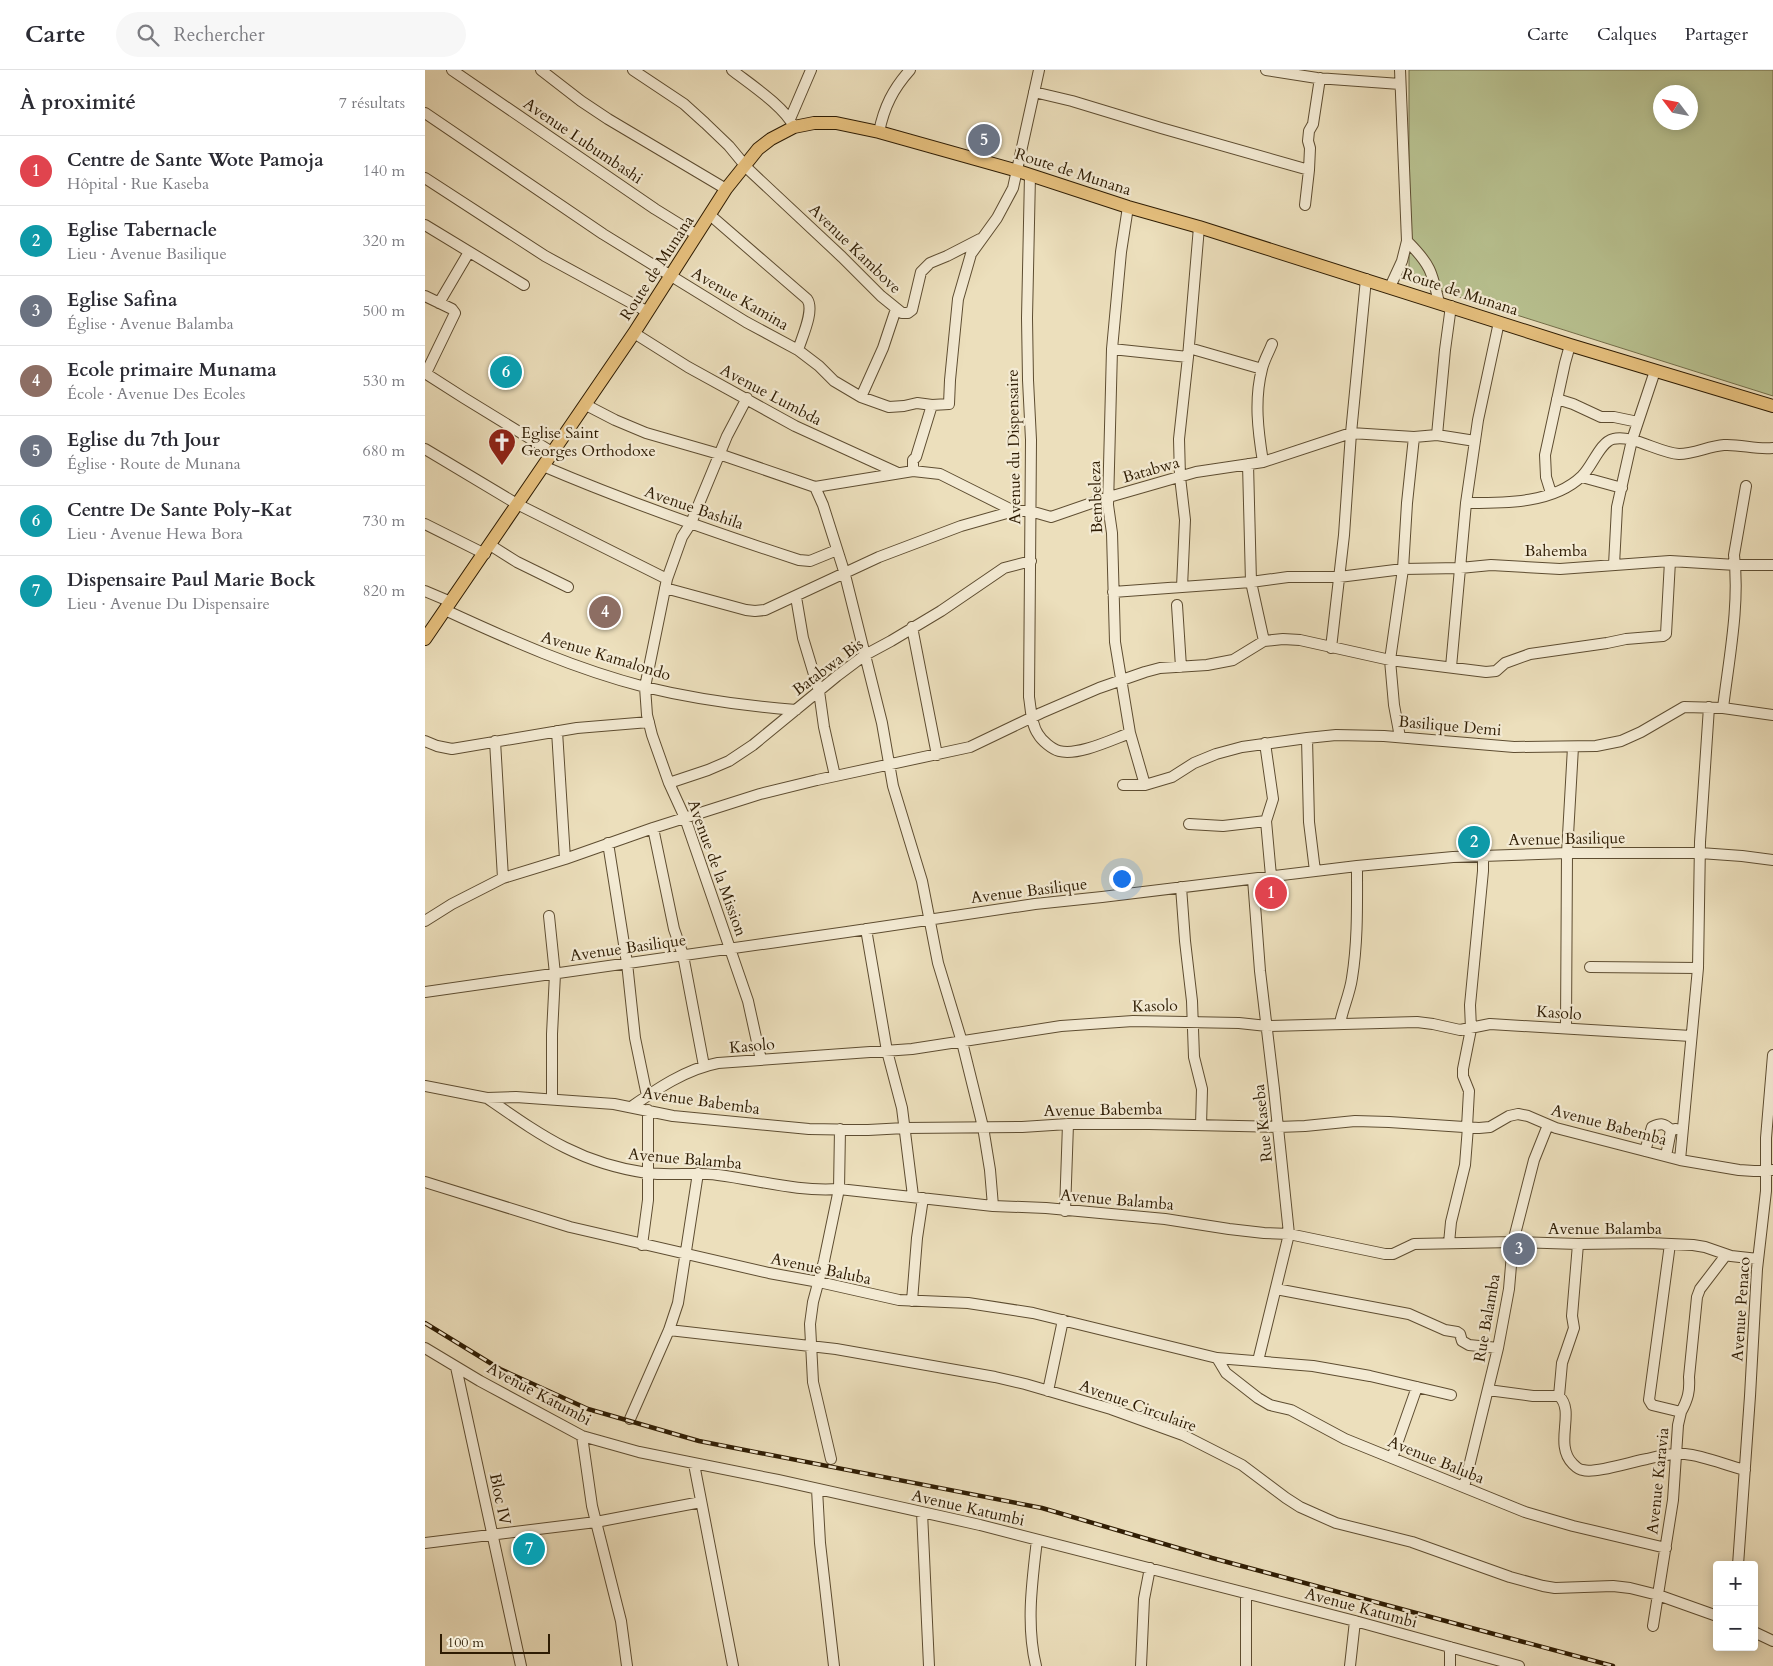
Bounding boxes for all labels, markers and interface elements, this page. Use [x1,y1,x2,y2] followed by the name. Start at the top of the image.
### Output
[116,12,466,57] search box
[25,18,86,51] text: Carte
[134,21,162,49] icon: search
[174,22,265,48] text: Rechercher
[1527,22,1569,47] text: Carte
[1597,22,1657,47] text: Calques
[1685,22,1748,47] text: Partager
[1653,85,1698,130] north arrow
[20,88,136,117] text: À proximité
[339,92,405,114] text: 7 résultats
[519,93,647,189] street label: Avenue Lubumbashi
[968,121,1000,159] pin: 5
[1012,143,1134,201] street label: Route de Munana
[67,147,324,173] text: Centre de Sante Wote Pamoja
[32,160,40,182] text: 1
[363,160,405,182] text: 140 m
[67,173,209,195] text: Hôpital · Rue Kaseba
[804,199,906,299] street label: Avenue Kambove
[615,211,699,325] street label: Route de Munana
[67,217,217,243] text: Eglise Tabernacle
[32,230,40,252] text: 2
[363,230,405,252] text: 320 m
[67,243,227,265] text: Lieu · Avenue Basilique
[687,262,793,336] street label: Avenue Kamina
[1399,263,1521,321] street label: Route de Munana
[67,287,177,313] text: Eglise Safina
[32,300,40,322] text: 3
[363,300,405,322] text: 500 m
[67,313,234,335] text: Église · Avenue Balamba
[490,353,522,391] pin: 6
[67,357,277,383] text: Ecole primaire Munama
[716,359,826,431] street label: Avenue Lumbda
[1002,369,1026,525] street label: Avenue du Dispensaire
[32,370,40,392] text: 4
[363,370,405,392] text: 530 m
[67,383,245,405] text: École · Avenue Des Ecoles
[521,422,656,462] place label: Eglise Saint Georges Orthodoxe
[67,427,220,453] text: Eglise du 7th Jour
[487,427,517,466] church icon: Eglise Saint Georges Orthodoxe
[32,440,40,462] text: 5
[363,440,405,462] text: 680 m
[1120,451,1182,489] street label: Batabwa
[67,453,241,475] text: Église · Route de Munana
[1084,460,1108,534] street label: Bembeleza
[641,481,747,535] street label: Avenue Bashila
[67,497,292,523] text: Centre De Sante Poly-Kat
[32,510,40,532] text: 6
[363,510,405,532] text: 730 m
[67,523,243,545] text: Lieu · Avenue Hewa Bora
[1525,540,1588,562] street label: Bahemba
[67,567,316,593] text: Dispensaire Paul Marie Bock
[32,580,40,602] text: 7
[363,580,405,602] text: 820 m
[67,593,270,615] text: Lieu · Avenue Du Dispensaire
[589,593,621,631] pin: 4
[539,626,674,686] street label: Avenue Kamalondo
[788,633,868,701] street label: Batabwa Bis
[1398,711,1503,742] street label: Basilique Demi
[682,797,752,939] street label: Avenue de la Mission
[1458,823,1490,861] pin: 2
[1508,827,1626,851] street label: Avenue Basilique
[1109,866,1135,892] your location
[970,873,1088,909] street label: Avenue Basilique
[1255,874,1287,912] pin: 1
[569,929,687,967] street label: Avenue Basilique
[1132,995,1178,1017] street label: Kasolo
[1536,1000,1583,1026] street label: Kasolo
[728,1033,776,1059] street label: Kasolo
[641,1082,761,1120] street label: Avenue Babemba
[1248,1083,1278,1163] street label: Rue Kaseba
[1043,1098,1163,1122] street label: Avenue Babemba
[1549,1099,1669,1151] street label: Avenue Babemba
[627,1143,743,1175] street label: Avenue Balamba
[1059,1184,1175,1216] street label: Avenue Balamba
[1548,1218,1662,1240] street label: Avenue Balamba
[1503,1230,1535,1268] pin: 3
[769,1248,873,1290] street label: Avenue Baluba
[1726,1256,1756,1362] street label: Avenue Penaco
[1468,1272,1506,1364] street label: Rue Balamba
[483,1357,596,1431] street label: Avenue Katumbi
[1076,1375,1200,1437] street label: Avenue Circulaire
[1641,1426,1675,1535] street label: Avenue Karavia
[1384,1431,1488,1489] street label: Avenue Baluba
[484,1471,516,1527] street label: Bloc IV
[909,1484,1027,1532] street label: Avenue Katumbi
[513,1530,545,1568] pin: 7
[1713,1561,1758,1651] map controls
[1713,1561,1758,1606] button: +
[1302,1582,1420,1634] street label: Avenue Katumbi
[1713,1606,1758,1651] button: −
[440,1631,550,1654] scale bar
[447,1633,484,1652] text: 100 m

